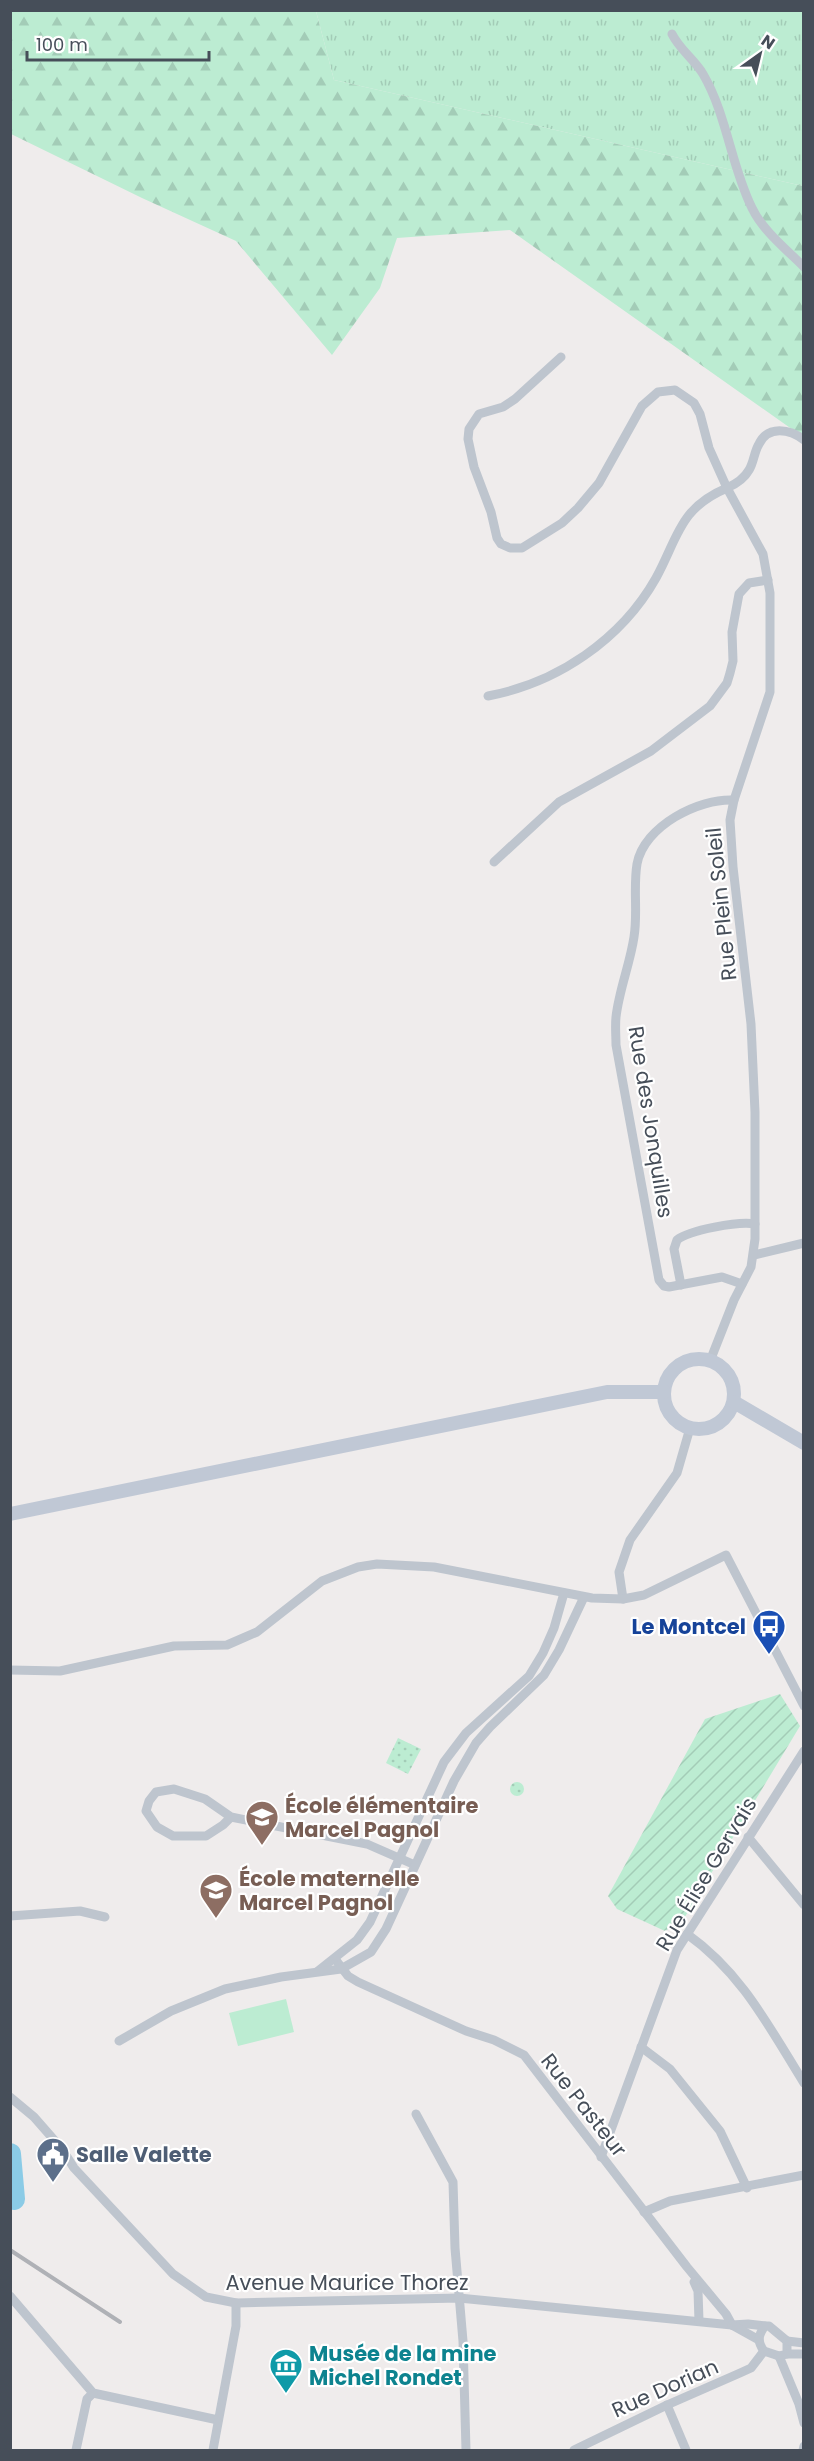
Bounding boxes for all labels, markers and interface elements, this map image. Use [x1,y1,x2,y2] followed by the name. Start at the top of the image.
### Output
[27,24,208,62] scale bar
[730,24,790,84] north arrow
[757,29,780,55] text: N
[36,32,88,57] text: 100 m
[699,826,743,982] street label: Rue Plein Soleil
[622,1024,680,1220] street label: Rue des Jonquilles
[751,1608,787,1655] bus stop icon: Le Montcel
[631,1612,746,1641] place label: Le Montcel
[285,1791,478,1844] place label: École élémentaire Marcel Pagnol
[649,1792,763,1956] street label: Rue Élise Gervais
[244,1799,280,1846] school or university icon: École élémentaire Marcel Pagnol
[239,1864,419,1917] place label: École maternelle Marcel Pagnol
[198,1872,234,1919] school or university icon: École maternelle Marcel Pagnol
[534,2047,634,2163] street label: Rue Pasteur
[35,2136,71,2183] public building icon: Salle Valette
[76,2140,212,2169] place label: Salle Valette
[225,2268,469,2297] street label: Avenue Maurice Thorez
[309,2339,497,2392] place label: Musée de la mine Michel Rondet
[268,2347,304,2394] museum icon: Musée de la mine Michel Rondet
[607,2352,723,2424] street label: Rue Dorian

